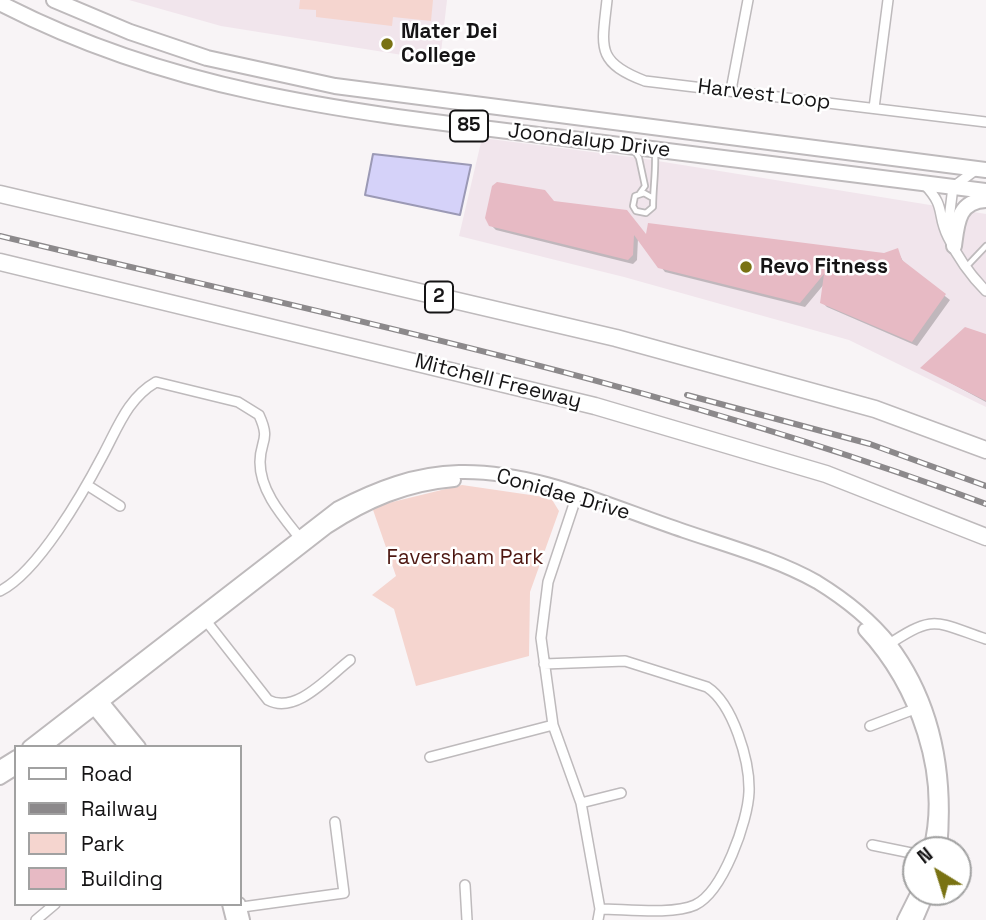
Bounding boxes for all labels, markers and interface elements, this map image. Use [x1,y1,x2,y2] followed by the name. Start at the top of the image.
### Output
[401,19,498,69] place label: Mater Dei College
[379,36,395,52] marker: Mater Dei College
[696,74,832,116] street label: Harvest Loop
[450,110,488,142] road number: 85
[506,119,672,163] street label: Joondalup Drive
[760,254,888,280] place label: Revo Fitness
[738,259,754,275] marker: Revo Fitness
[425,282,453,312] road number: 2
[412,349,584,415] street label: Mitchell Freeway
[493,464,633,526] street label: Conidae Drive
[387,545,543,571] park label: Faversham Park
[14,745,242,906] legend
[81,760,133,787] text: Road
[81,795,158,822] text: Railway
[81,830,125,857] text: Park
[902,836,972,906] north arrow
[912,842,938,869] text: N
[81,865,163,892] text: Building

